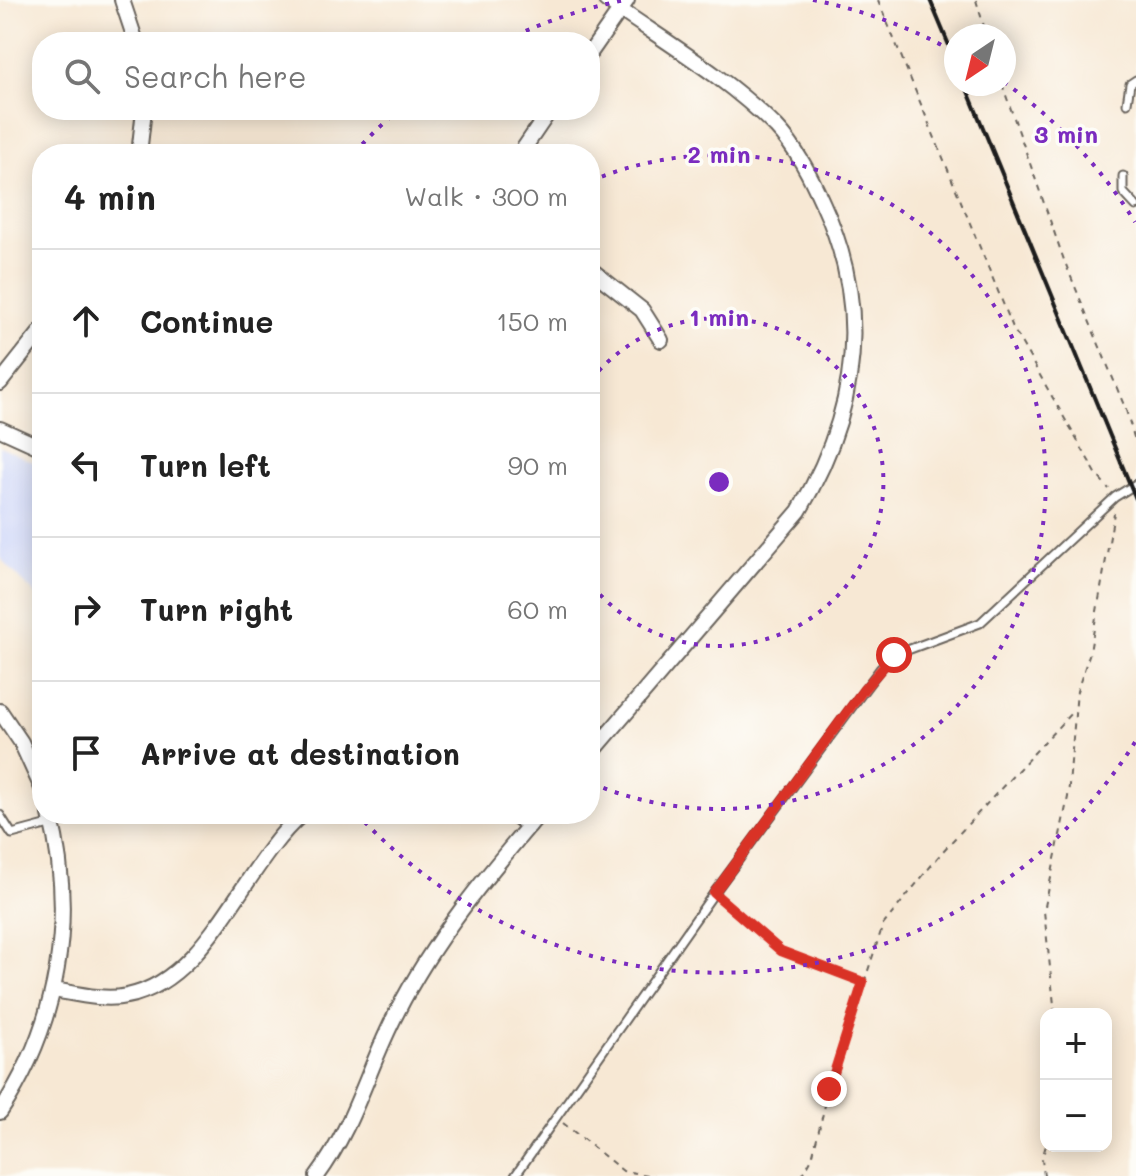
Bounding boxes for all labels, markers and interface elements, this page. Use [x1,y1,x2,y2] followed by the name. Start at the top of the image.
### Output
[944,24,1016,96] north arrow
[32,32,600,120] search box
[60,54,104,98] icon: search
[124,56,307,96] text: Search here
[1034,118,1098,149] text: 3 min
[688,138,751,169] text: 2 min
[64,174,156,219] text: 4 min
[404,179,568,213] text: Walk · 300 m
[64,299,108,343] icon: ahead
[140,301,273,341] text: Continue
[689,301,749,332] text: 1 min
[496,304,568,338] text: 150 m
[64,443,108,487] icon: left
[140,445,271,485] text: Turn left
[508,448,568,482] text: 90 m
[705,468,733,496] centre of rings
[64,587,108,631] icon: right
[140,589,293,629] text: Turn right
[507,592,568,626] text: 60 m
[876,637,912,673] route start
[64,731,108,775] icon: arrive
[140,733,460,773] text: Arrive at destination
[1040,1008,1112,1152] map controls
[1040,1008,1112,1080] button: +
[811,1071,847,1107] route end
[1040,1080,1112,1152] button: −

